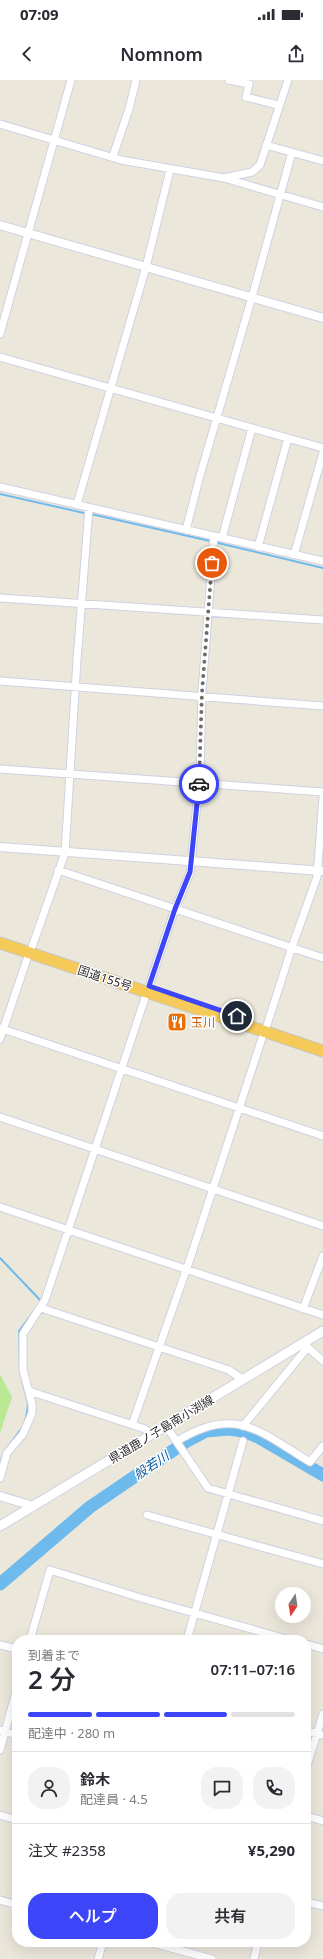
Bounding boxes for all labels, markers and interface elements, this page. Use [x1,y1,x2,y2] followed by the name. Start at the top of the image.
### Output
[20,4,59,24] text: 07:09
[120,42,203,66] text: Nomnom
[16,43,38,65] icon: back
[285,43,307,65] icon: share
[195,546,229,580] pin
[201,552,223,574] icon: bag
[179,764,219,804] courier
[188,773,210,795] icon: car
[75,961,135,995] street label: 国道155号
[220,999,254,1033] pin
[226,1005,248,1027] icon: home
[166,1011,188,1033] restaurant icon: 玉川
[191,1014,215,1031] place label: 玉川
[105,1391,217,1467] street label: 県道鹿ノ子島南小渕線
[130,1446,174,1483] water label: 般若川
[275,1587,311,1623] north arrow
[275,1587,311,1623] map controls
[28,1646,80,1664] text: 到着まで
[211,1659,295,1679] text: 07:11–07:16
[28,1661,76,1697] text: 2 分
[28,1724,115,1742] text: 配達中 · 280 m
[28,1767,70,1809] button: person
[201,1767,243,1809] button: chat
[253,1767,295,1809] button: phone
[80,1769,110,1789] text: 鈴木
[80,1790,148,1808] text: 配達員 · 4.5
[28,1840,106,1860] text: 注文 #2358
[248,1840,295,1860] text: ¥5,290
[28,1893,158,1939] button: ヘルプ
[166,1893,295,1939] button: 共有

